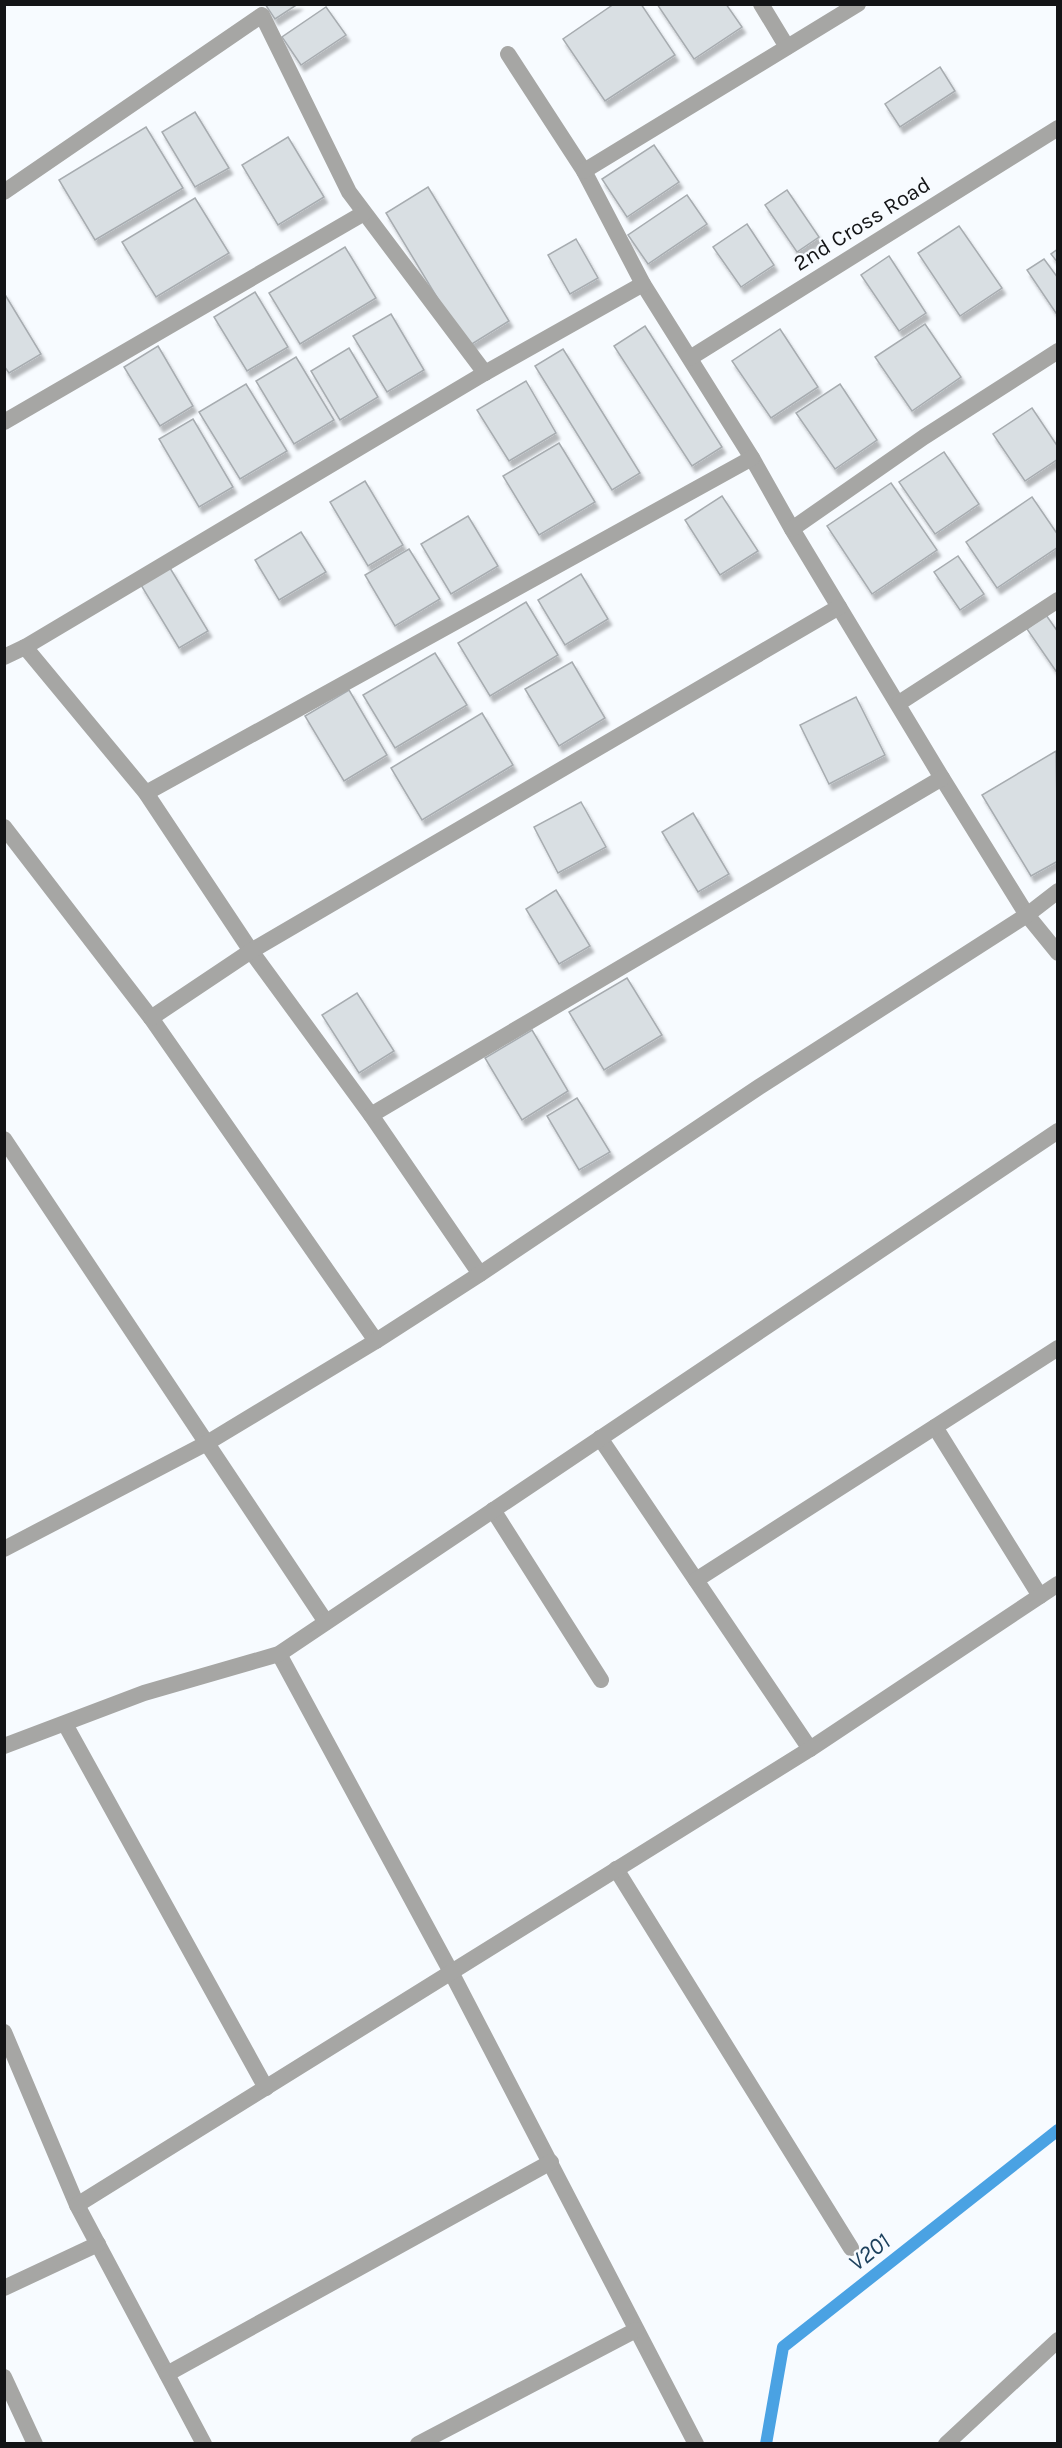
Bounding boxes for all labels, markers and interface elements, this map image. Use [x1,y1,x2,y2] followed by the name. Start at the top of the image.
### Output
[789,171,935,277] street label: 2nd Cross Road
[843,2227,895,2277] water label: V201

